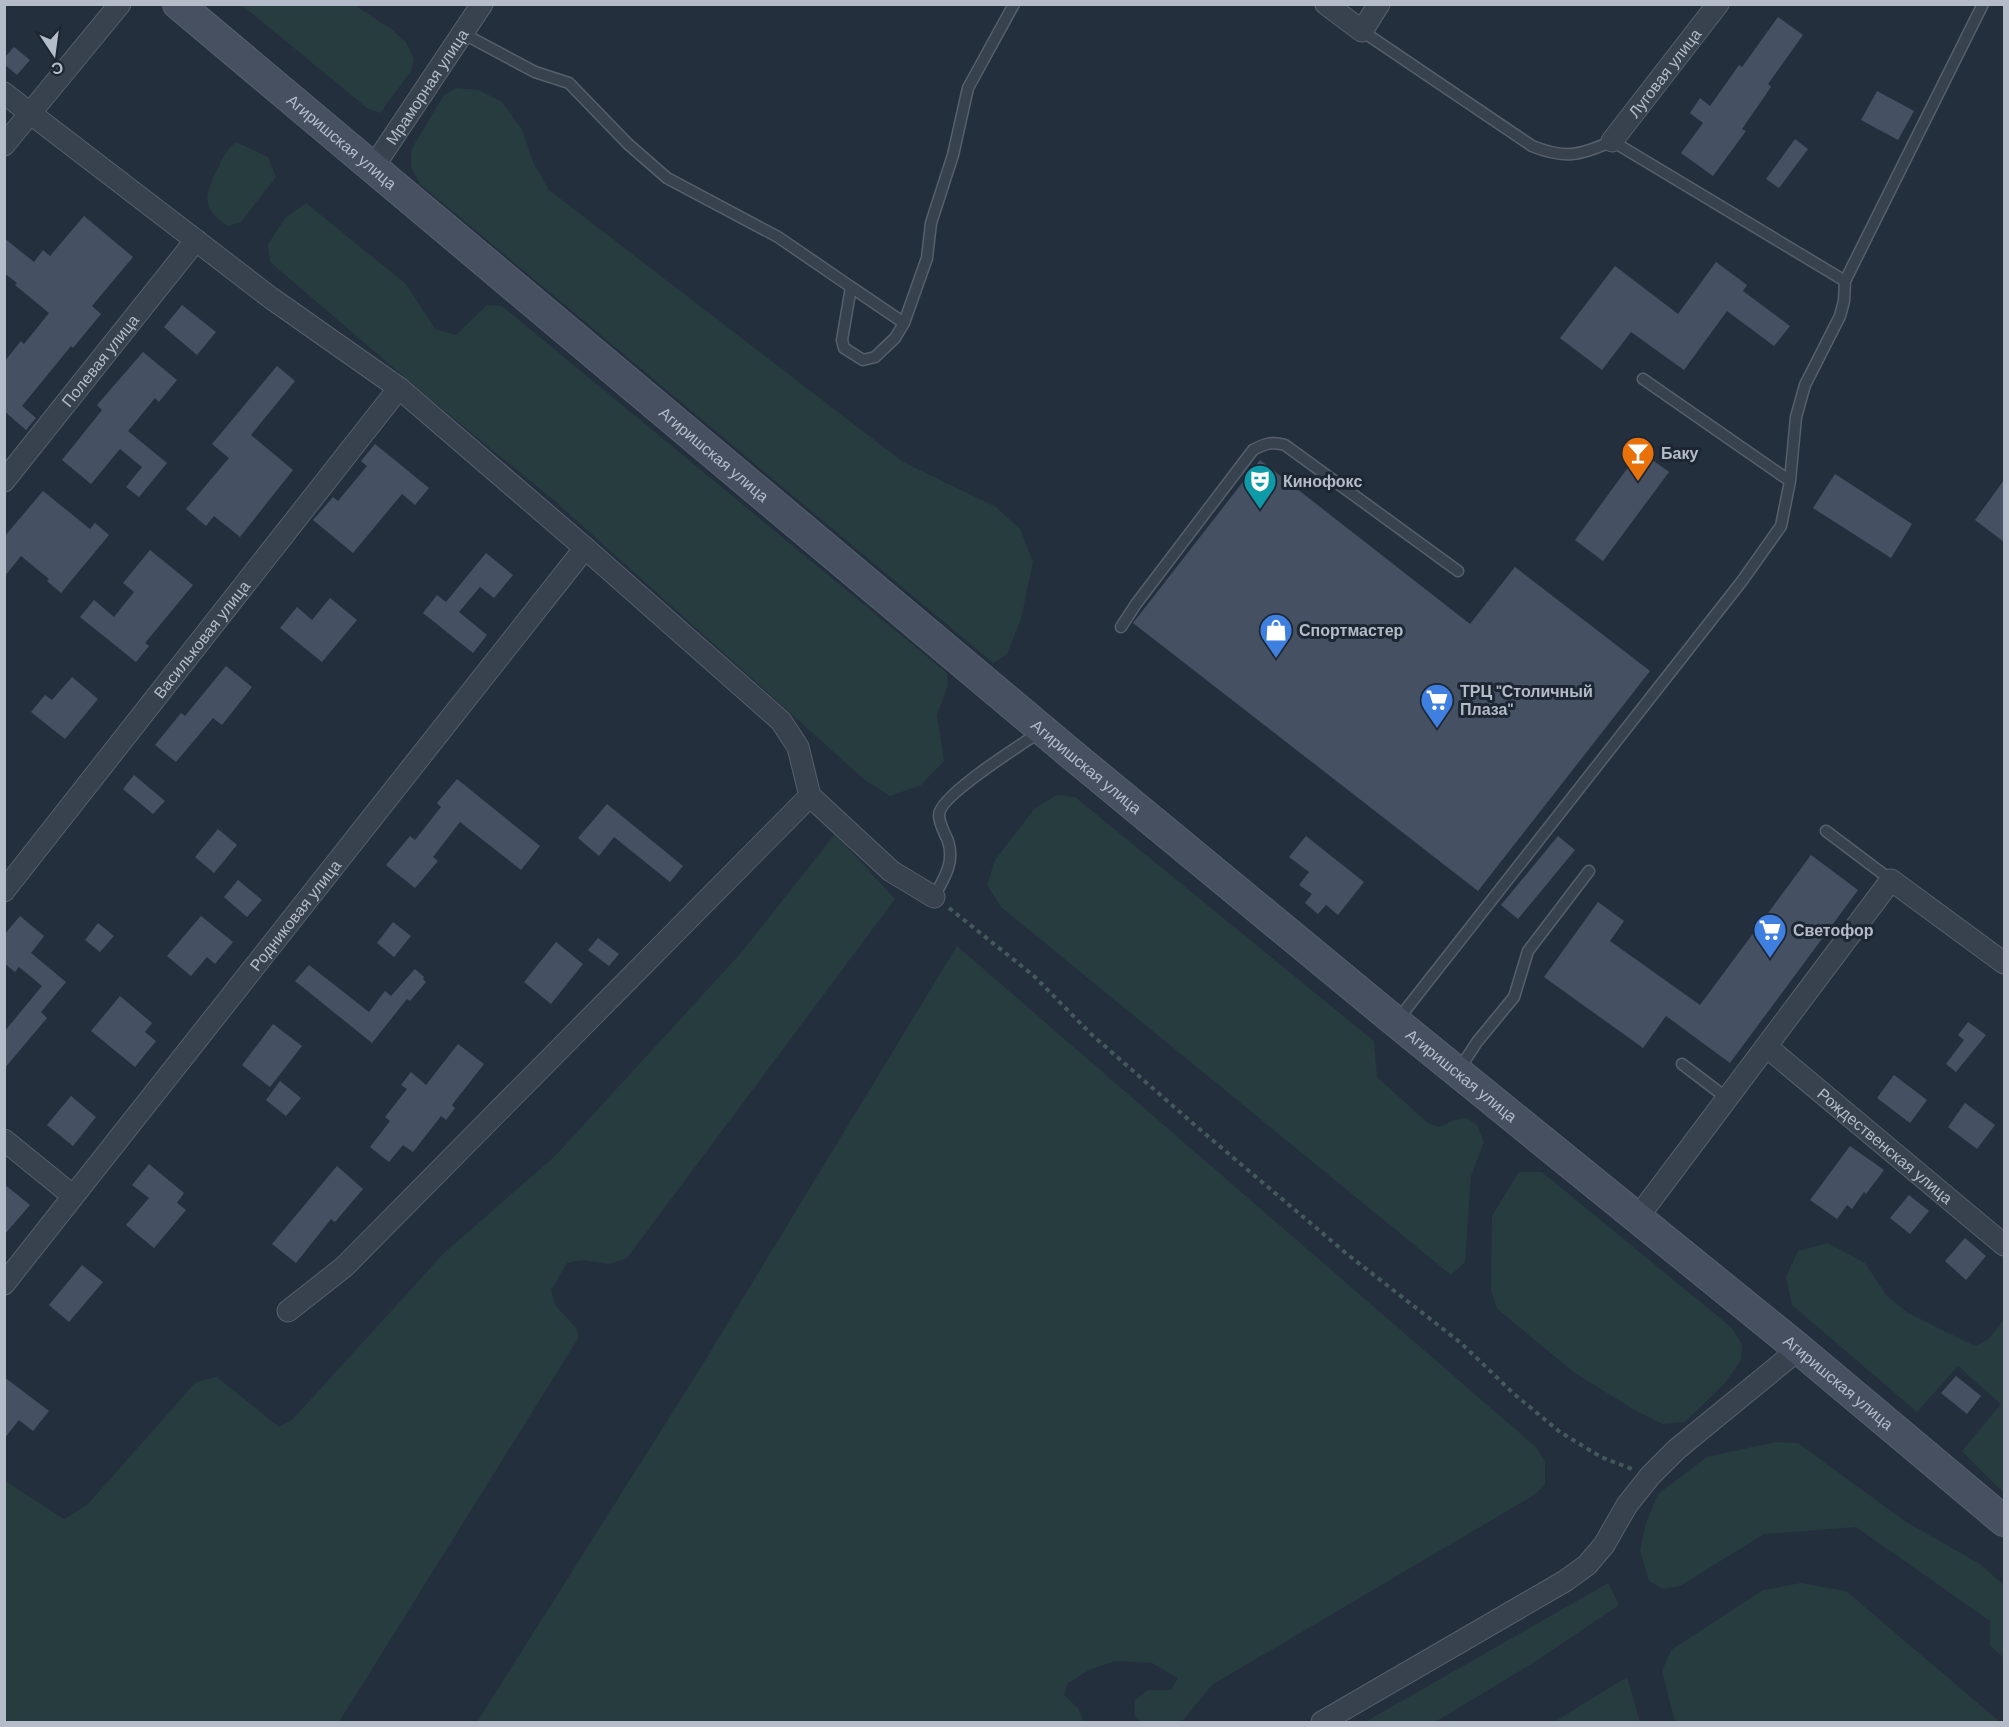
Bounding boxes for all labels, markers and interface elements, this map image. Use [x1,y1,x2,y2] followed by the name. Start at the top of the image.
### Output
[24,24,84,84] north arrow
[1624,24,1706,122] street label: Луговая улица
[381,25,473,148] street label: Мраморная улица
[49,57,65,80] text: С
[283,89,401,194] street label: Агиришская улица
[57,310,143,411] street label: Полевая улица
[655,402,773,506] street label: Агиришская улица
[1620,435,1656,482] bar icon: Баку
[1661,443,1698,464] place label: Баку
[1242,463,1278,510] theatre icon: Кинофокс
[1283,471,1362,492] place label: Кинофокс
[149,576,255,703] street label: Васильковая улица
[1258,612,1294,659] shop icon: Спортмастер
[1299,620,1404,641] place label: Спортмастер
[1460,681,1593,720] place label: ТРЦ "Столичный Плаза"
[1419,682,1455,729] supermarket icon: ТРЦ "Столичный Плаза"
[1027,714,1146,818] street label: Агиришская улица
[245,855,346,975] street label: Родниковая улица
[1752,912,1788,959] supermarket icon: Светофор
[1793,920,1874,941] place label: Светофор
[1402,1024,1522,1127] street label: Агиришская улица
[1813,1083,1957,1208] street label: Рождественская улица
[1779,1330,1898,1434] street label: Агиришская улица

